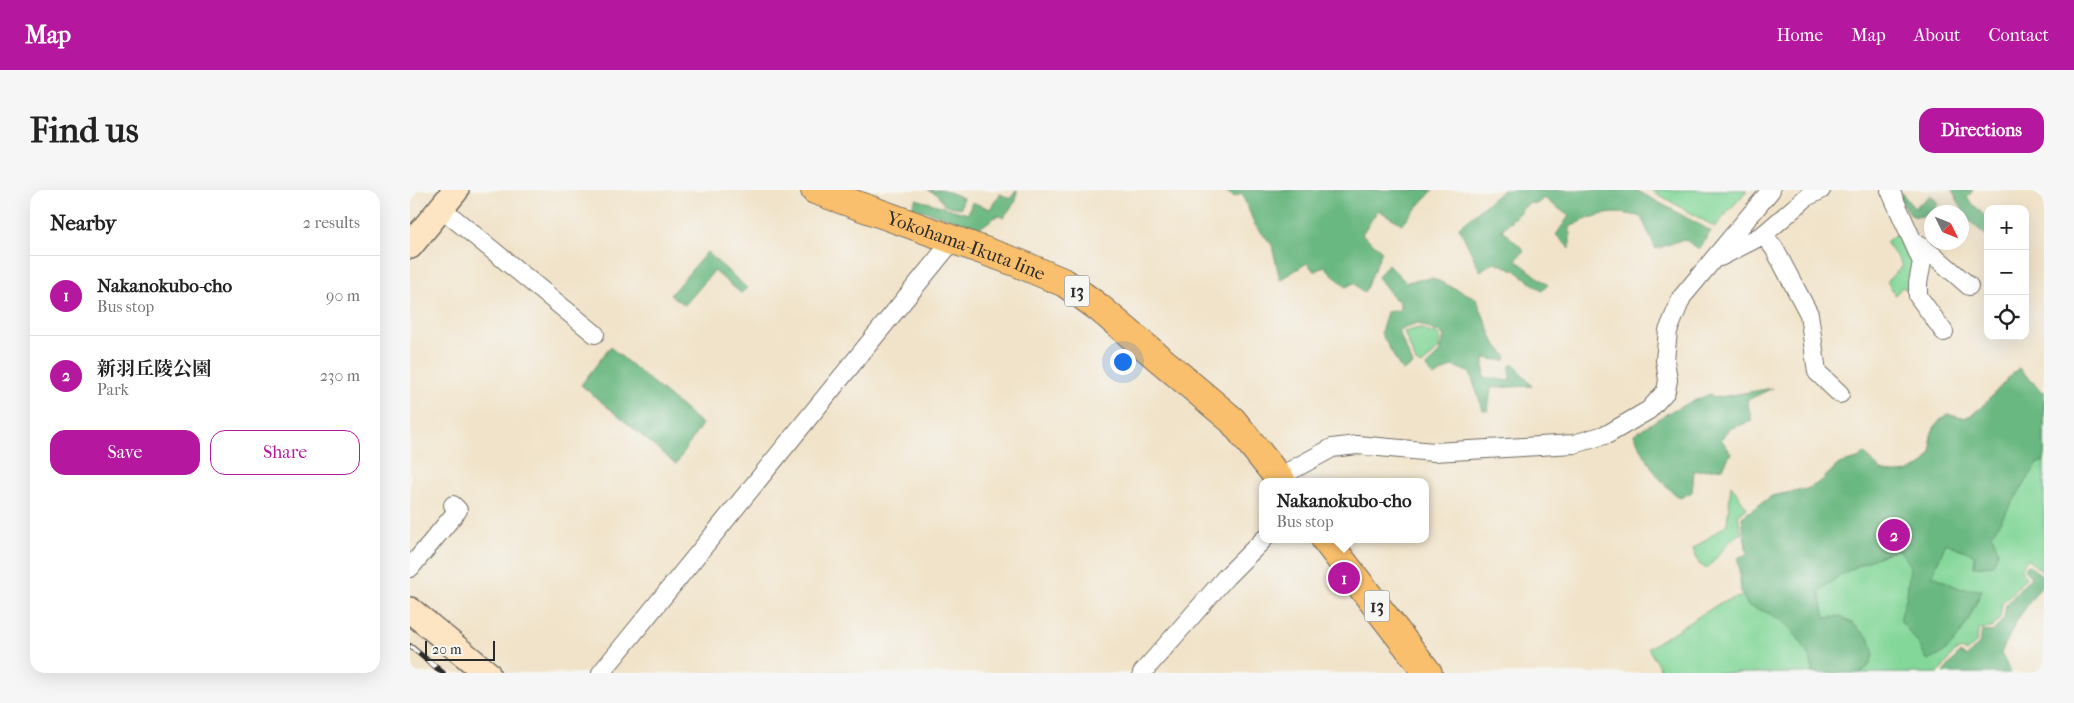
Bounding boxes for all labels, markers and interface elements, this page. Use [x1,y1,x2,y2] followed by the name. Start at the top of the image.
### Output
[25,21,71,49] text: Map
[1776,25,1823,46] text: Home
[1851,25,1886,46] text: Map
[1914,25,1960,46] text: About
[1988,25,2049,46] text: Contact
[1919,108,2044,153] button: Directions
[30,110,139,151] text: Find us
[1924,205,1969,250] north arrow
[1984,205,2029,340] map controls
[1984,205,2029,250] button: +
[883,206,1049,285] street label: Yokohama-Ikuta line
[50,211,116,235] text: Nearby
[303,213,360,232] text: 2 results
[1984,250,2029,295] button: −
[97,275,232,297] text: Nakanokubo-cho
[1064,275,1090,306] road number: 13
[63,286,69,305] text: 1
[326,286,360,305] text: 90 m
[1984,295,2029,340] button: locate
[97,297,154,316] text: Bus stop
[1110,349,1136,375] your location
[97,358,211,380] text: 新羽丘陵公園
[62,366,70,385] text: 2
[320,366,360,385] text: 230 m
[97,380,129,399] text: Park
[50,430,200,475] button: Save
[210,430,360,475] button: Share
[1259,478,1429,543] popup
[1276,490,1412,512] text: Nakanokubo-cho
[1276,512,1334,531] text: Bus stop
[1878,516,1910,554] pin: 2
[1328,559,1360,597] pin: 1
[1364,591,1390,622] road number: 13
[425,638,495,661] scale bar
[432,641,462,658] text: 20 m

